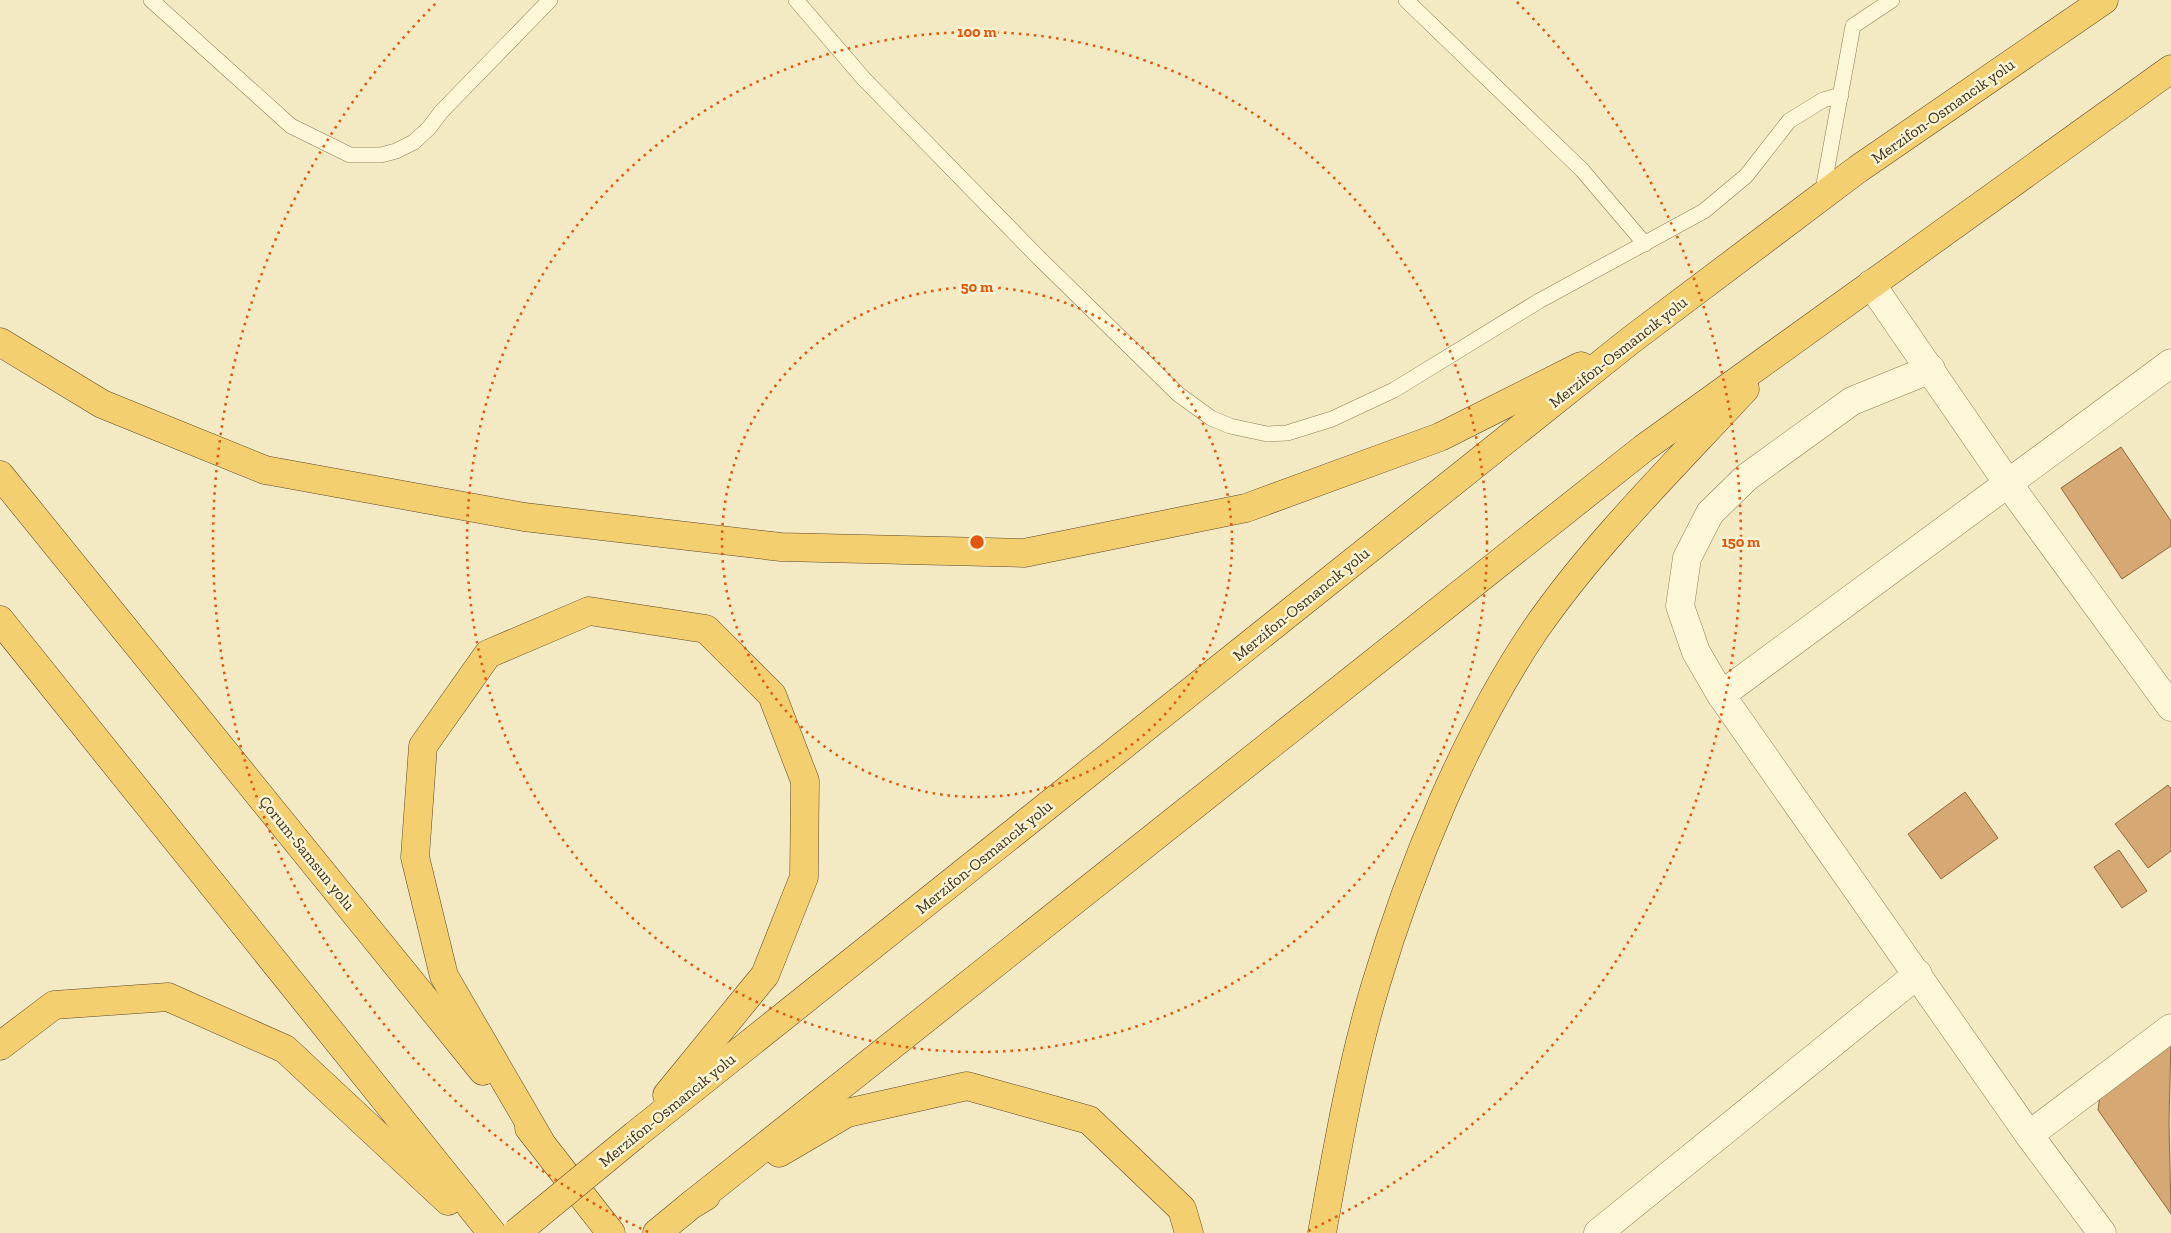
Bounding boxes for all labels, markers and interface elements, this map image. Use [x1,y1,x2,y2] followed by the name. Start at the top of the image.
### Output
[957,23,997,41] text: 100 m
[1868,54,2018,167] street label: Merzifon-Osmancık yolu
[961,278,993,296] text: 50 m
[1545,292,1691,412] street label: Merzifon-Osmancık yolu
[968,533,986,551] centre of rings
[1722,533,1760,551] text: 150 m
[1229,543,1373,665] street label: Merzifon-Osmancık yolu
[255,792,359,914] street label: Çorum-Samsun yolu
[912,796,1056,918] street label: Merzifon-Osmancık yolu
[595,1049,739,1171] street label: Merzifon-Osmancık yolu

